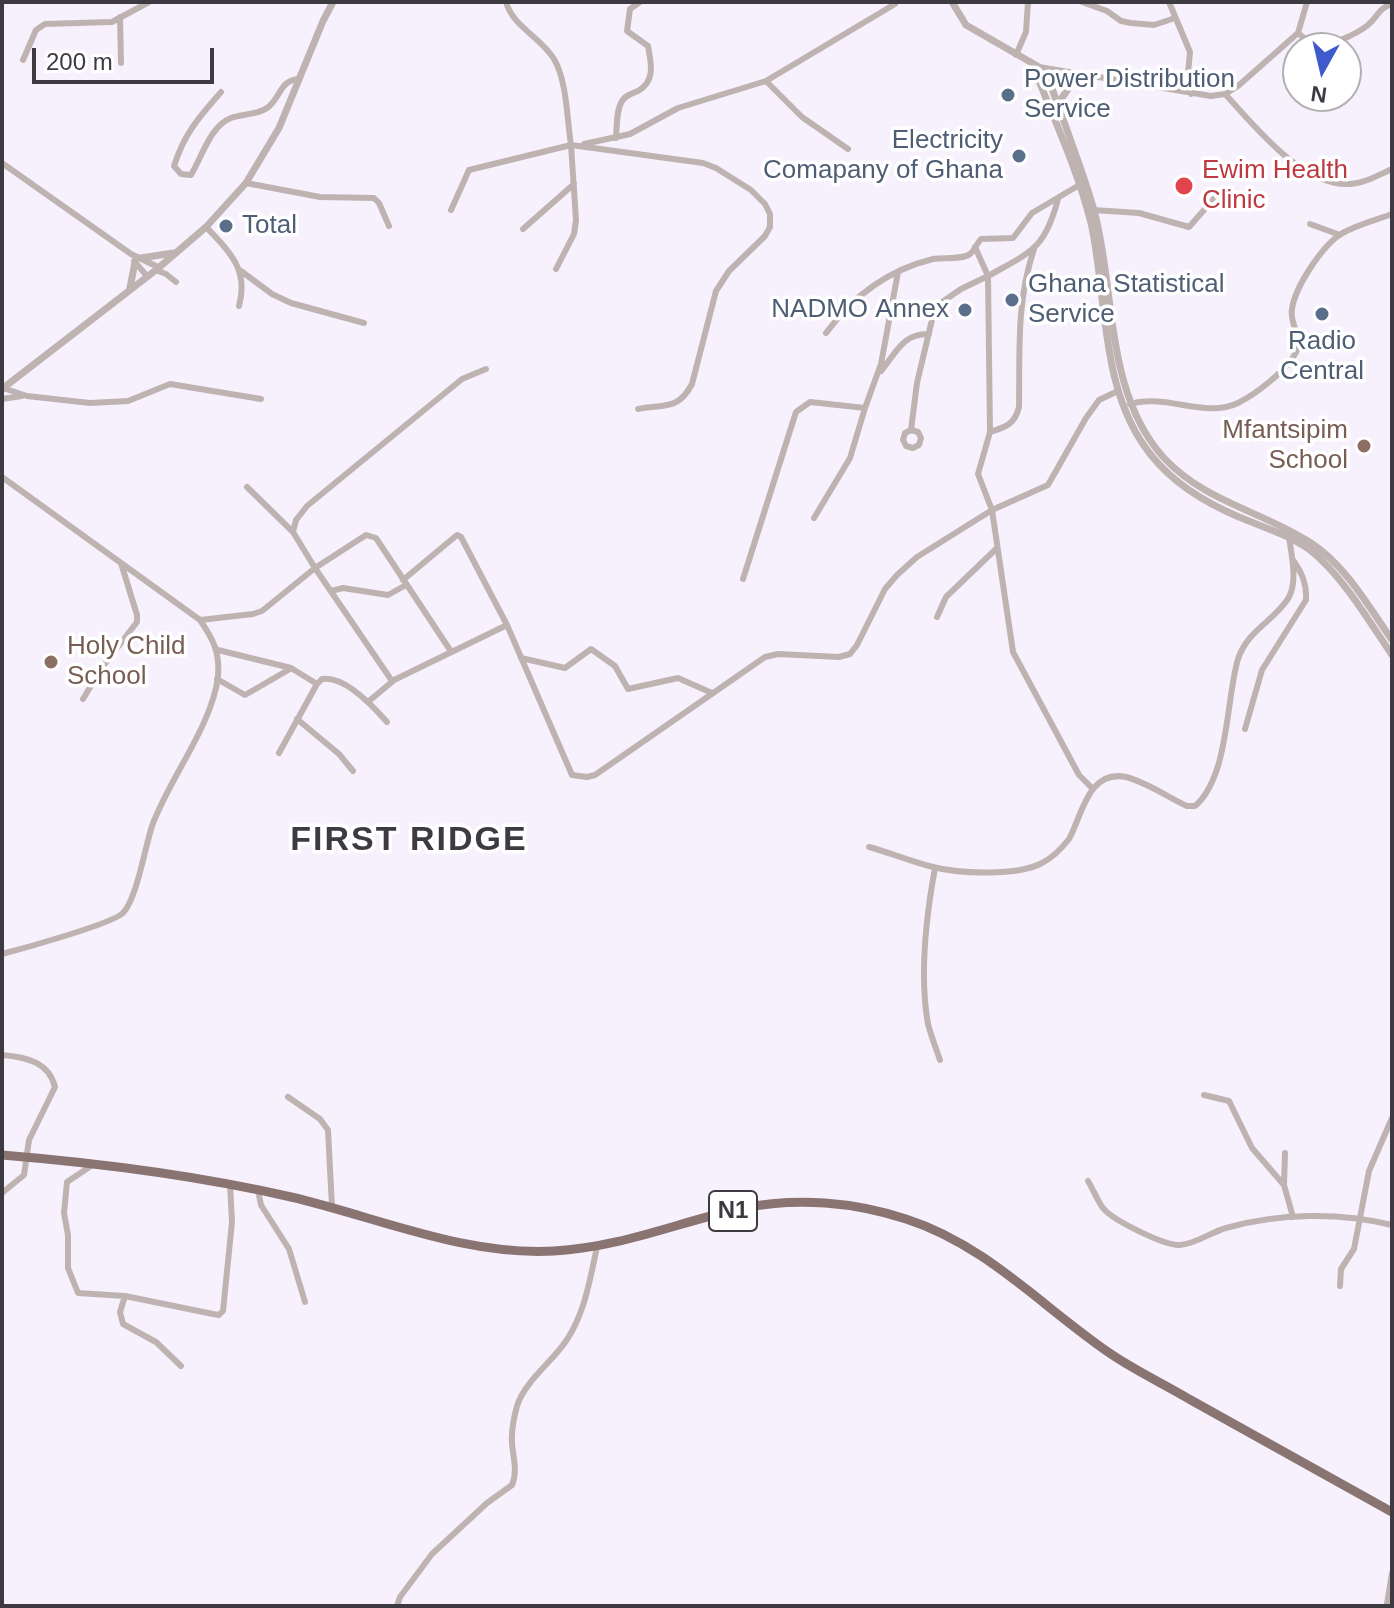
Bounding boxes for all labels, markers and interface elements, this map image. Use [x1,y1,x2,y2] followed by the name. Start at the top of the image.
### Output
[36,32,218,82] scale bar
[1282,32,1362,112] north arrow
[46,48,113,75] text: 200 m
[1024,64,1235,126] place label: Power Distribution Service
[1309,81,1328,108] text: N
[999,86,1017,104] marker: Power Distribution Service
[763,125,1003,186] place label: Electricity Comapany of Ghana
[1010,147,1028,165] marker: Electricity Comapany of Ghana
[1202,155,1348,216] place label: Ewim Health Clinic
[1173,175,1195,197] marker: Ewim Health Clinic
[242,210,297,242] place label: Total
[217,217,235,235] marker: Total
[1028,269,1225,330] place label: Ghana Statistical Service
[1003,291,1021,309] marker: Ghana Statistical Service
[771,294,949,326] place label: NADMO Annex
[956,301,974,319] marker: NADMO Annex
[1313,305,1331,323] marker: Radio Central
[1280,326,1364,388] place label: Radio Central
[1222,415,1348,476] place label: Mfantsipim School
[1355,437,1373,455] marker: Mfantsipim School
[67,631,185,692] place label: Holy Child School
[42,653,60,671] marker: Holy Child School
[290,821,528,861] district label: FIRST RIDGE
[709,1191,757,1231] road number: N1

